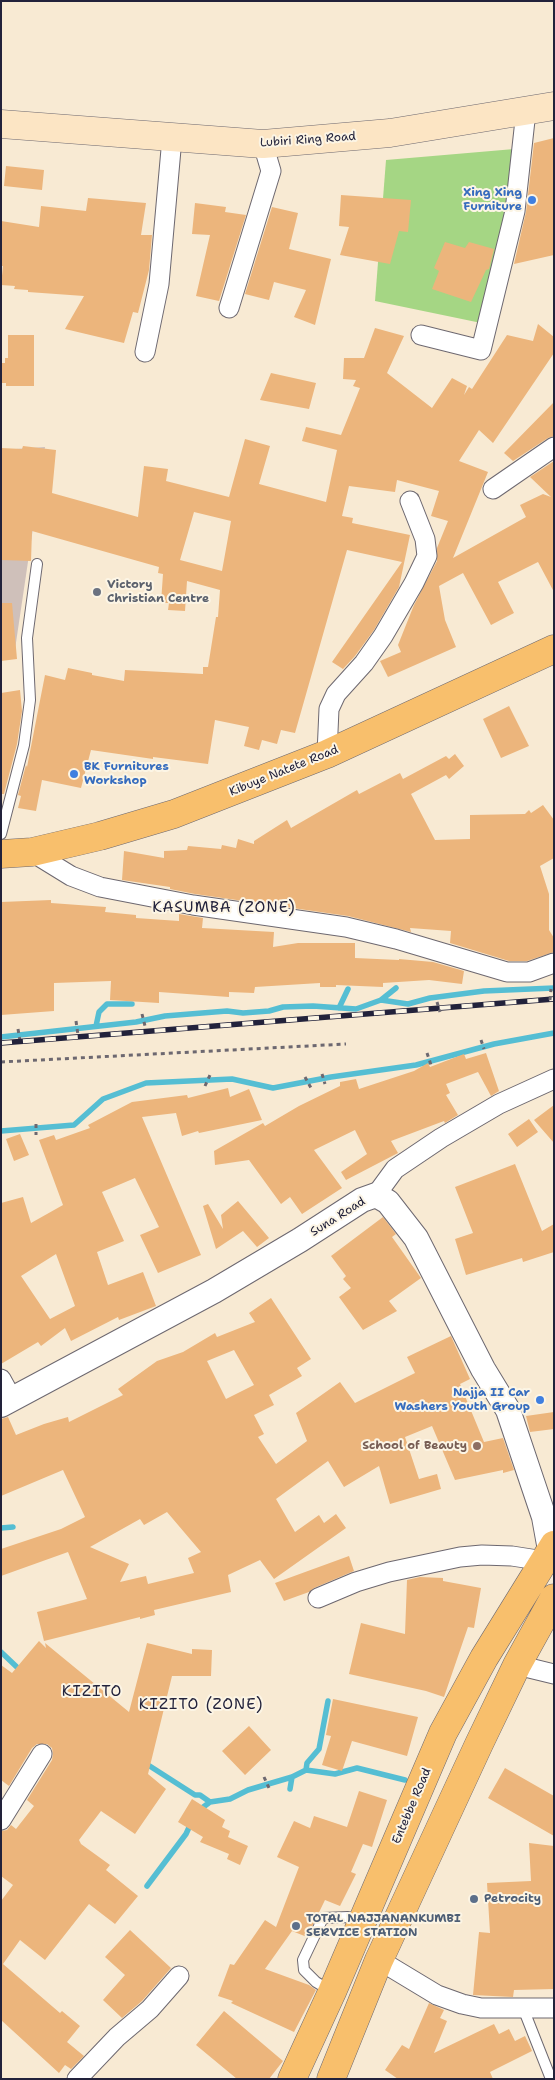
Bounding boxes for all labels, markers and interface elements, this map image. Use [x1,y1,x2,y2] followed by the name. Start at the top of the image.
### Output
[260,129,356,151] street label: Lubiri Ring Road
[463,186,522,214] place label: Xing Xing Furniture
[526,194,538,206] marker: Xing Xing Furniture
[107,578,209,606] place label: Victory Christian Centre
[91,586,103,598] marker: Victory Christian Centre
[227,743,341,799] street label: Kibuye Natete Road
[84,760,169,788] place label: BK Furnitures Workshop
[68,768,80,780] marker: BK Furnitures Workshop
[151,899,297,917] district label: KASUMBA (ZONE)
[308,1194,368,1240] street label: Suna Road
[394,1386,530,1414] place label: Najja II Car Washers Youth Group
[534,1394,546,1406] marker: Najja II Car Washers Youth Group
[362,1439,467,1453] place label: School of Beauty
[471,1440,483,1452] marker: School of Beauty
[61,1683,123,1701] district label: KIZITO
[137,1696,265,1714] district label: KIZITO (ZONE)
[390,1766,434,1846] street label: Entebbe Road
[484,1892,541,1906] place label: Petrocity
[468,1893,480,1905] marker: Petrocity
[306,1912,461,1940] place label: TOTAL NAJJANANKUMBI SERVICE STATION
[290,1920,302,1932] marker: TOTAL NAJJANANKUMBI SERVICE STATION

